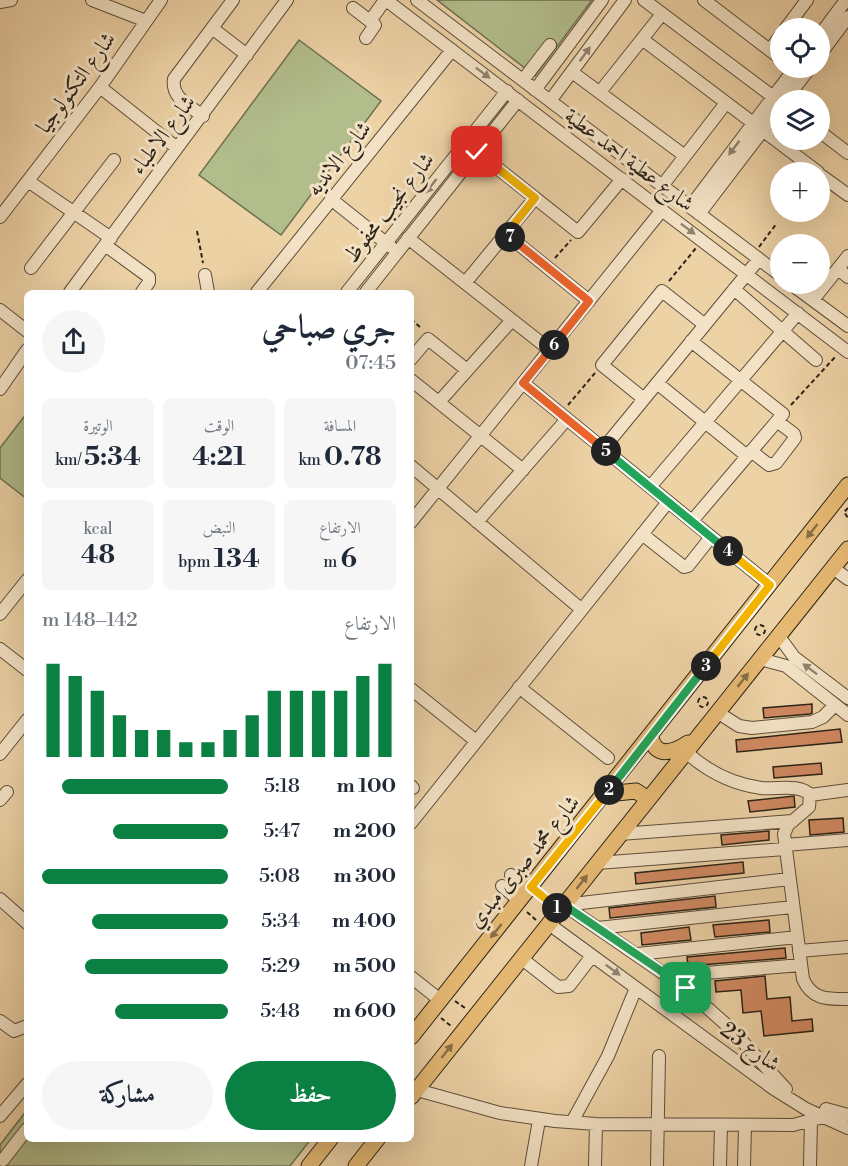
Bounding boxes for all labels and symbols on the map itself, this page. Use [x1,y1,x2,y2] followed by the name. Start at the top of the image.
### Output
[30,27,125,141] street label: شارع التكنولوجيا
[579,47,591,62] one-way arrow
[474,67,490,79] one-way arrow
[124,90,205,183] street label: شارع الاطباء
[556,103,699,221] street label: شارع عطية احمد عطية
[301,116,381,204] street label: شارع الانديه
[451,126,502,177] pin
[729,140,741,155] one-way arrow
[338,147,444,271] street label: شارع نجيب محفوظ
[426,179,438,194] one-way arrow
[495,222,525,252] pin: 7
[680,223,696,235] one-way arrow
[539,330,569,360] pin: 6
[591,436,621,466] pin: 5
[806,523,818,539] one-way arrow
[713,536,743,566] pin: 4
[691,651,721,681] pin: 3
[803,663,819,675] one-way arrow
[736,673,748,688] one-way arrow
[594,775,624,805] pin: 2
[462,790,589,937] street label: شارع محمد صبرى مبدي
[576,874,588,890] one-way arrow
[542,893,572,923] pin: 1
[489,923,502,939] one-way arrow
[660,962,711,1013] pin
[605,964,620,976] one-way arrow
[713,1016,785,1081] street label: شارع 23
[441,1043,454,1059] one-way arrow

